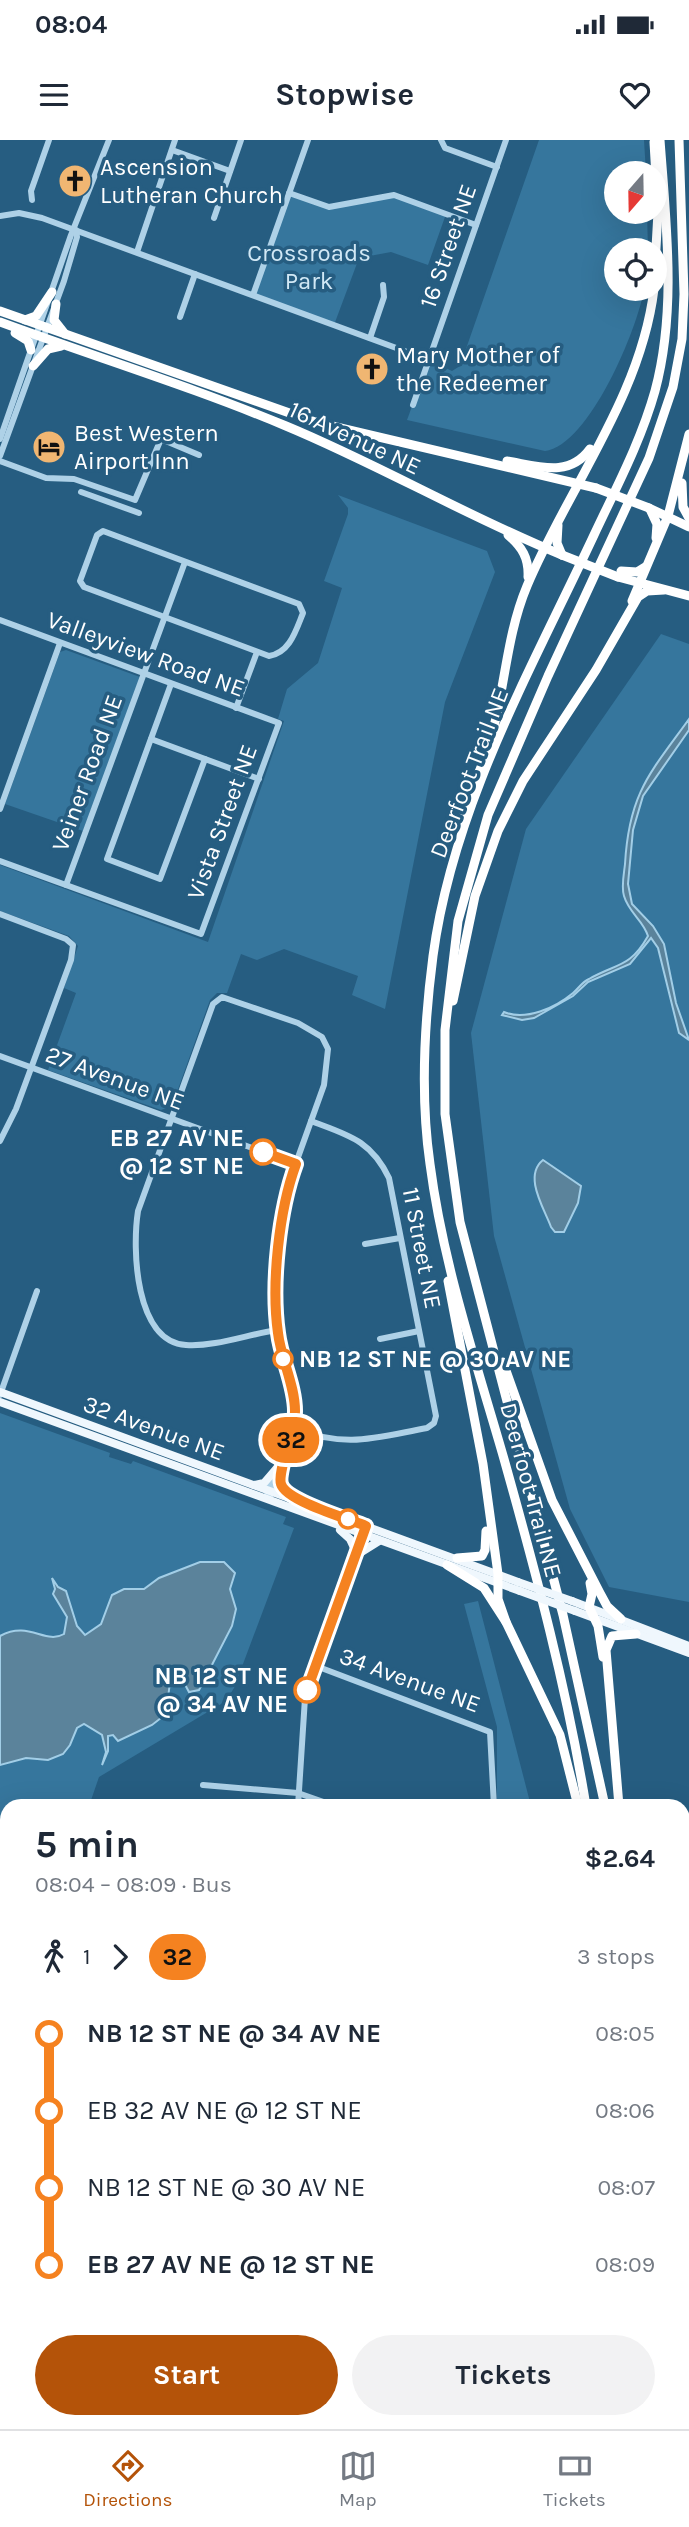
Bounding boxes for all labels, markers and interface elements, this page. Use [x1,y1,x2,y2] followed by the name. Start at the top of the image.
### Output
[35,9,107,40] text: 08:04
[35,76,73,114] icon: menu
[275,76,414,113] text: Stopwise
[616,76,654,114] icon: heart
[100,153,283,209] place label: Ascension Lutheran Church
[604,161,667,224] north arrow
[604,161,667,301] map controls
[56,162,94,200] church icon: Ascension Lutheran Church
[414,181,482,311] street label: 16 Street NE
[604,238,667,301] button: locate
[247,239,371,295] park label: Crossroads Park
[396,341,561,397] place label: Mary Mother of the Redeemer
[353,350,391,388] church icon: Mary Mother of the Redeemer
[285,395,425,481] street label: 16 Avenue NE
[74,419,219,475] place label: Best Western Airport Inn
[30,428,68,466] hotel icon: Best Western Airport Inn
[43,605,249,703] street label: Valleyview Road NE
[424,684,514,862] street label: Deerfoot Trail NE
[46,691,128,855] street label: Veiner Road NE
[181,741,263,903] street label: Vista Street NE
[42,1040,188,1116] street label: 27 Avenue NE
[110,1124,244,1180] place label: EB 27 AV NE @ 12 ST NE
[250,1139,276,1165] marker: EB 27 AV NE @ 12 ST NE
[397,1185,447,1311] street label: 11 Street NE
[299,1345,571,1373] place label: NB 12 ST NE @ 30 AV NE
[273,1349,293,1369] marker: NB 12 ST NE @ 30 AV NE
[79,1389,229,1467] street label: 32 Avenue NE
[494,1399,568,1581] street label: Deerfoot Trail NE
[260,1417,322,1463] line badge: 32
[276,1426,306,1454] text: 32
[338,1509,358,1529] unlabelled marker
[336,1642,484,1718] street label: 34 Avenue NE
[155,1662,288,1718] place label: NB 12 ST NE @ 34 AV NE
[294,1677,320,1703] marker: NB 12 ST NE @ 34 AV NE
[35,1822,139,1867] text: 5 min
[585,1843,655,1874] text: $2.64
[35,1871,232,1898] text: 08:04 – 08:09 · Bus
[35,1938,73,1976] icon: walk
[101,1938,139,1976] icon: forward
[83,1943,91,1970] text: 1
[163,1943,192,1971] text: 32
[577,1943,655,1970] text: 3 stops
[87,2018,381,2049] text: NB 12 ST NE @ 34 AV NE
[595,2020,655,2047] text: 08:05
[87,2095,362,2126] text: EB 32 AV NE @ 12 ST NE
[595,2097,655,2124] text: 08:06
[87,2172,365,2203] text: NB 12 ST NE @ 30 AV NE
[597,2174,655,2201] text: 08:07
[87,2249,375,2280] text: EB 27 AV NE @ 12 ST NE
[595,2251,655,2278] text: 08:09
[35,2335,338,2415] button: Start
[352,2335,655,2415] button: Tickets
[83,2447,172,2511] tab: Directions
[339,2447,377,2511] tab: Map
[543,2447,606,2511] tab: Tickets

